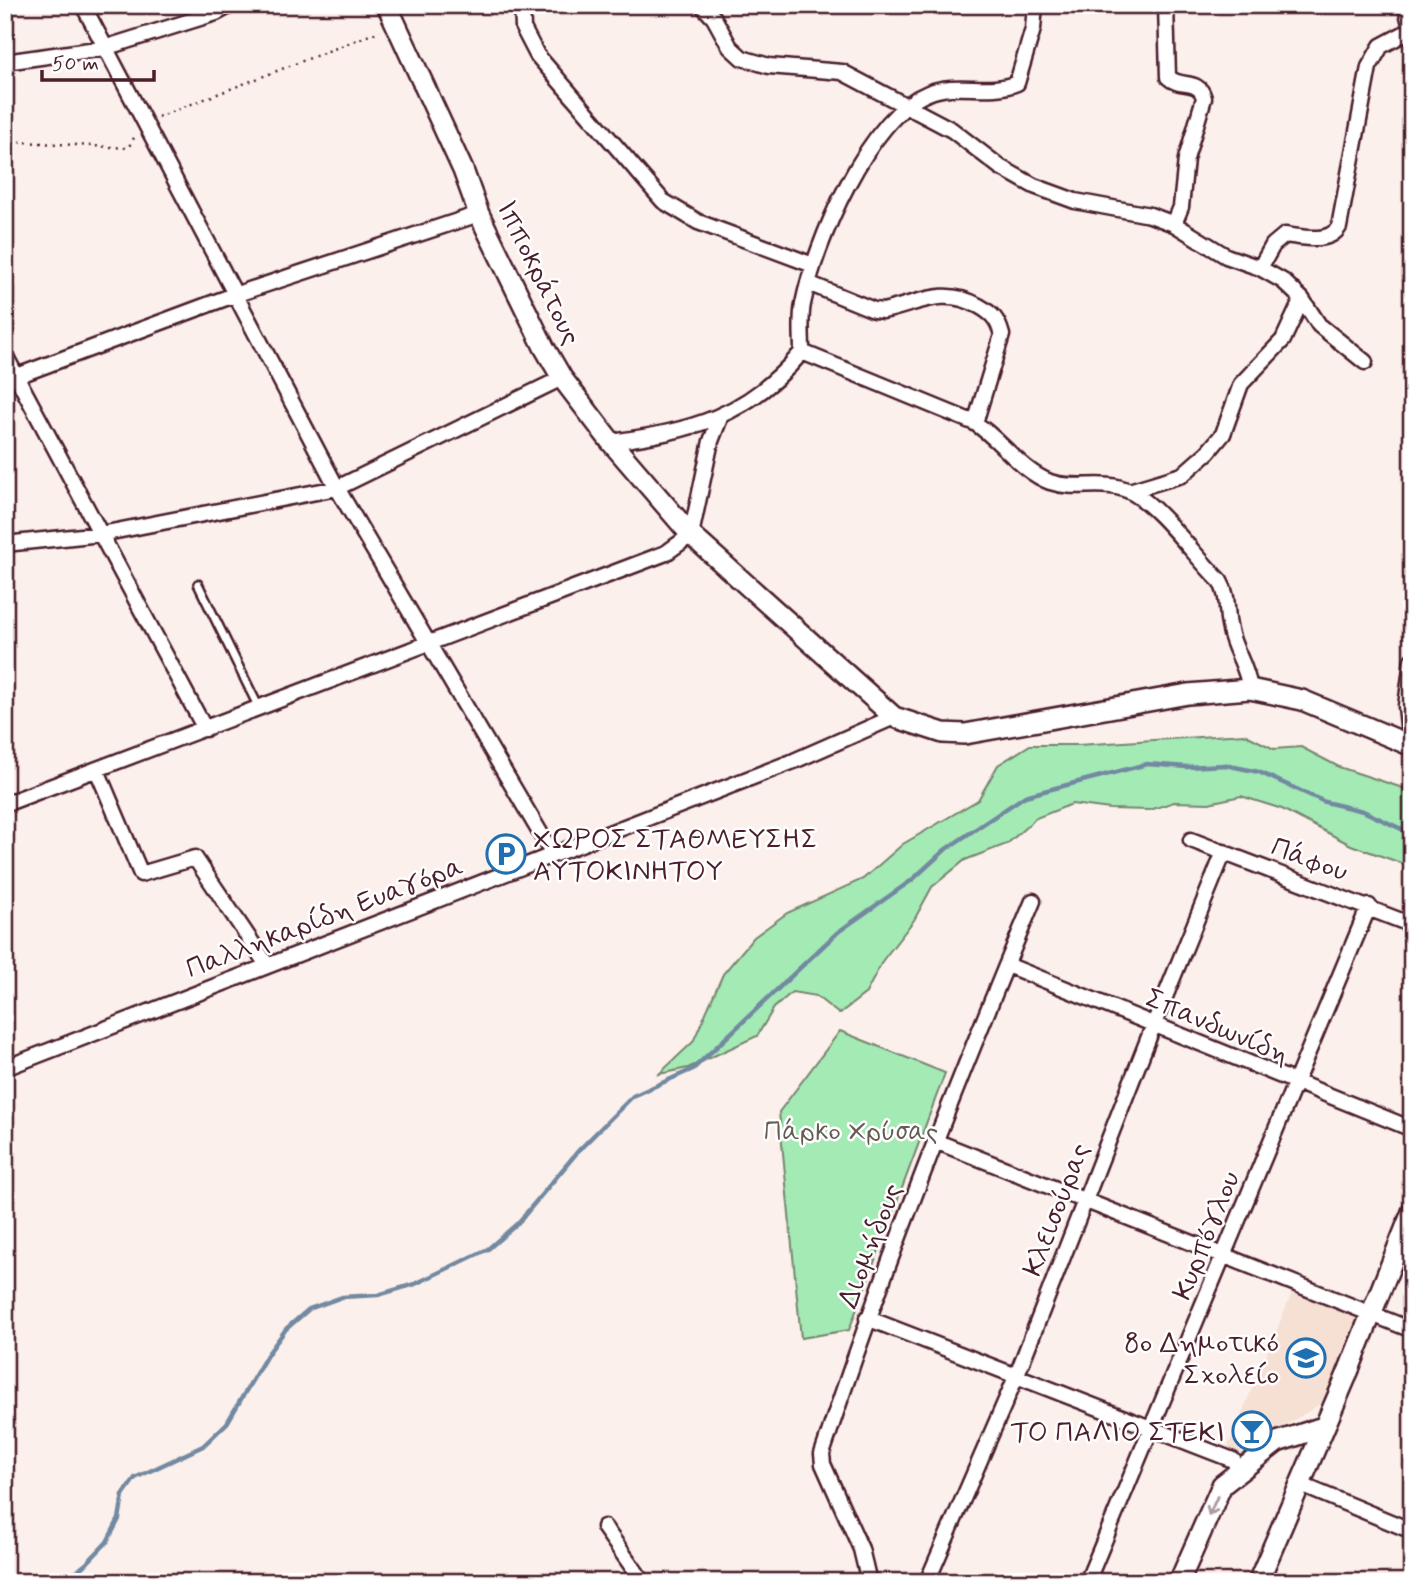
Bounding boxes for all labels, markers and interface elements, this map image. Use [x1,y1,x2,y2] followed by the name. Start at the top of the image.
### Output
[42,38,154,82] scale bar
[52,50,99,78] text: 50 m
[487,195,589,352] street label: Ιπποκράτους
[533,822,817,891] place label: ΧΩΡΟΣ ΣΤΑΘΜΕΥΣΗΣ ΑΥΤΟΚΙΝΗΤΟΥ
[1266,829,1353,891] street label: Πάφου
[485,833,527,875] parking icon: ΧΩΡΟΣ ΣΤΑΘΜΕΥΣΗΣ ΑΥΤΟΚΙΝΗΤΟΥ
[181,848,469,988] street label: Παλληκαρίδη Ευαγόρα
[1139,980,1295,1074] street label: Σπανδωνίδη
[764,1114,938,1151] park label: Πάρκο Χρύσας
[1015,1138,1100,1282] street label: Κλεισούρας
[1165,1166,1250,1306] street label: Κυρπόγλου
[831,1178,912,1314] street label: Διομήδους
[1124,1326,1279,1395] place label: 8ο Δημοτικό Σχολείο
[1285,1337,1327,1379] school or university icon: 8ο Δημοτικό Σχολείο
[1231,1410,1273,1452] bar icon: ΤΟ ΠΑΛΙΟ ΣΤΕΚΙ
[1011,1415,1225,1452] place label: ΤΟ ΠΑΛΙΟ ΣΤΕΚΙ
[1206,1495,1219,1516] one-way arrow

